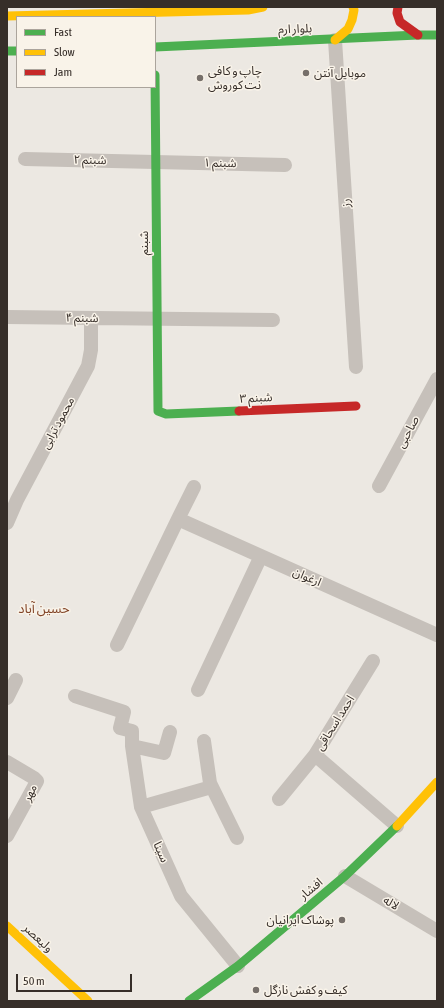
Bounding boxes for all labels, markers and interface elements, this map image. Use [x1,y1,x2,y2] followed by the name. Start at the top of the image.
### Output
[16,16,156,88] legend
[278,21,312,37] street label: بلوار ارم
[54,25,72,39] text: Fast
[54,45,75,59] text: Slow
[208,64,262,92] place label: چاپ و کافی نت کوروش
[54,65,72,79] text: Jam
[314,66,366,80] place label: موبایل آنتن
[301,68,311,78] marker: موبایل آنتن
[195,73,205,83] marker: چاپ و کافی نت کوروش
[73,153,107,167] street label: شبنم ۲
[203,156,237,170] street label: شبنم ۱
[339,198,353,208] street label: رز
[137,231,151,255] street label: شبنم
[65,311,99,325] street label: شبنم ۴
[239,390,273,406] street label: شبنم ۳
[38,395,78,451] street label: محمود ترابی
[394,413,422,451] street label: صاحبی
[290,564,324,590] street label: ارغوان
[18,601,70,617] district label: حسین آباد
[312,693,358,753] street label: احمد اسحاقی
[20,782,40,804] street label: مهر
[150,839,172,865] street label: سینا
[296,875,326,903] street label: افشار
[380,893,402,913] street label: لاله
[267,913,334,927] place label: پوشاک ایرانیان
[337,915,347,925] marker: پوشاک ایرانیان
[20,921,56,955] street label: ولیعصر
[18,966,134,992] scale bar
[23,974,45,988] text: 50 m
[264,983,347,997] place label: کیف و کفش نازگل
[251,985,261,995] marker: کیف و کفش نازگل

